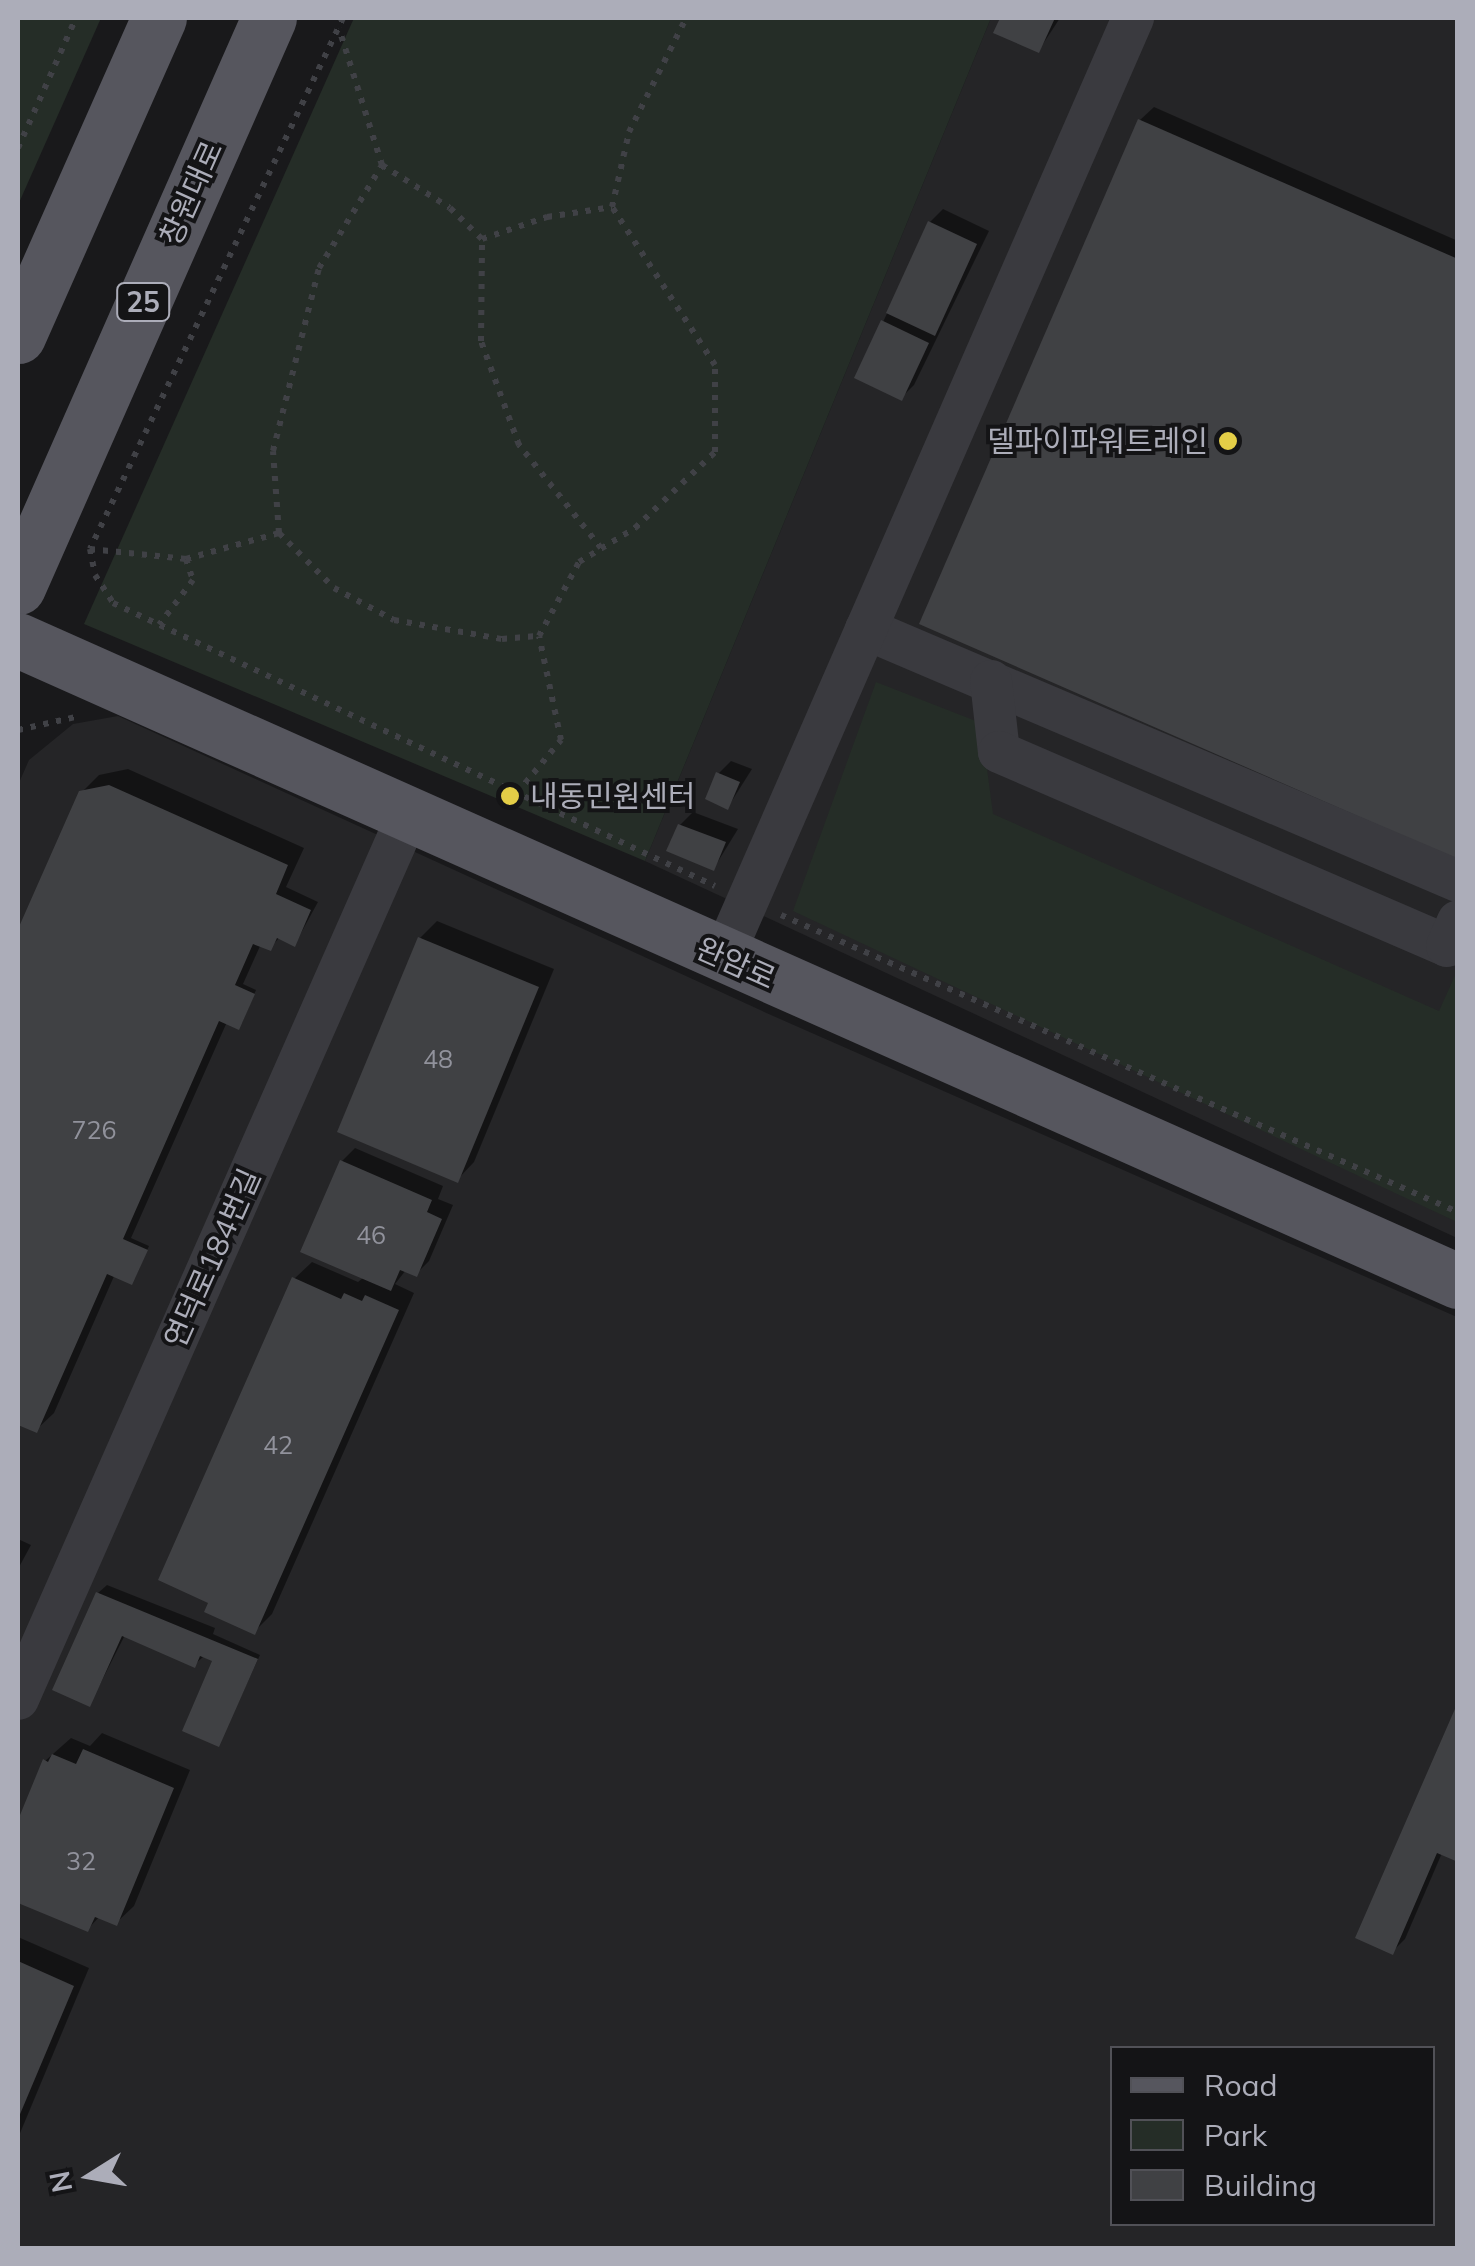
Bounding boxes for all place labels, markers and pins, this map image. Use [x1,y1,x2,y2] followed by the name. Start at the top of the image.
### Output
[987,423,1208,459] place label: 델파이파워트레인
[1217,430,1239,452] marker: 델파이파워트레인
[530,778,696,814] place label: 내동민원센터
[499,785,521,807] marker: 내동민원센터

